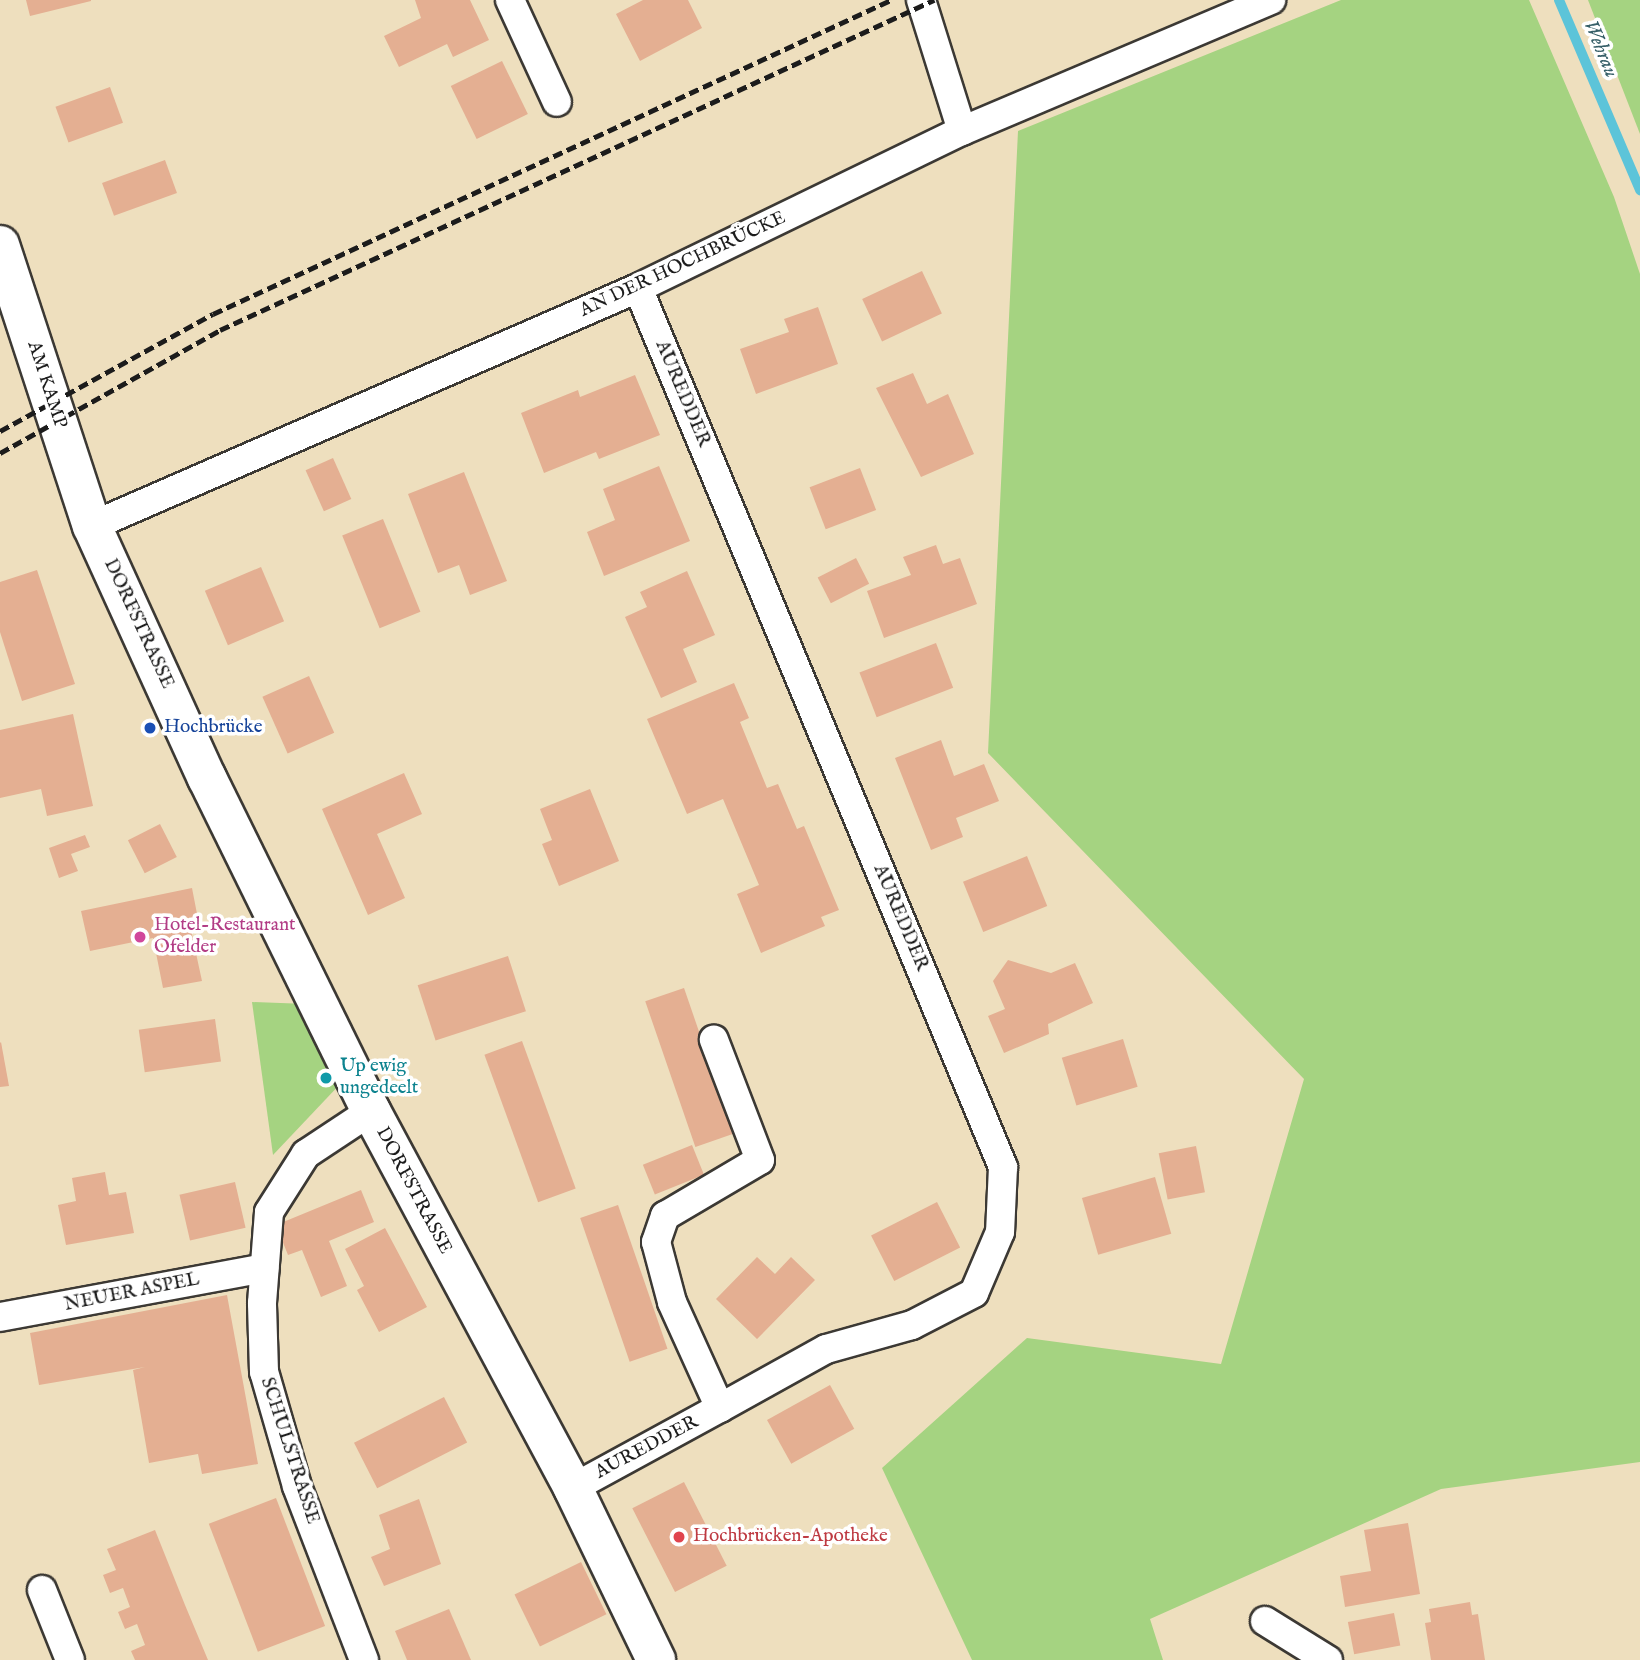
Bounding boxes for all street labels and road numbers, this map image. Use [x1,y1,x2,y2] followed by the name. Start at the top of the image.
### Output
[576,207,790,323] street label: AN DER HOCHBRÜCKE
[649,337,715,451] street label: AUREDDER
[21,339,71,431] street label: AM KAMP
[98,555,178,693] street label: DORFSTRASSE
[867,861,933,975] street label: AUREDDER
[370,1124,456,1258] street label: DORFSTRASSE
[62,1269,202,1317] street label: NEUER ASPEL
[255,1375,323,1527] street label: SCHULSTRASSE
[592,1411,702,1485] street label: AUREDDER

